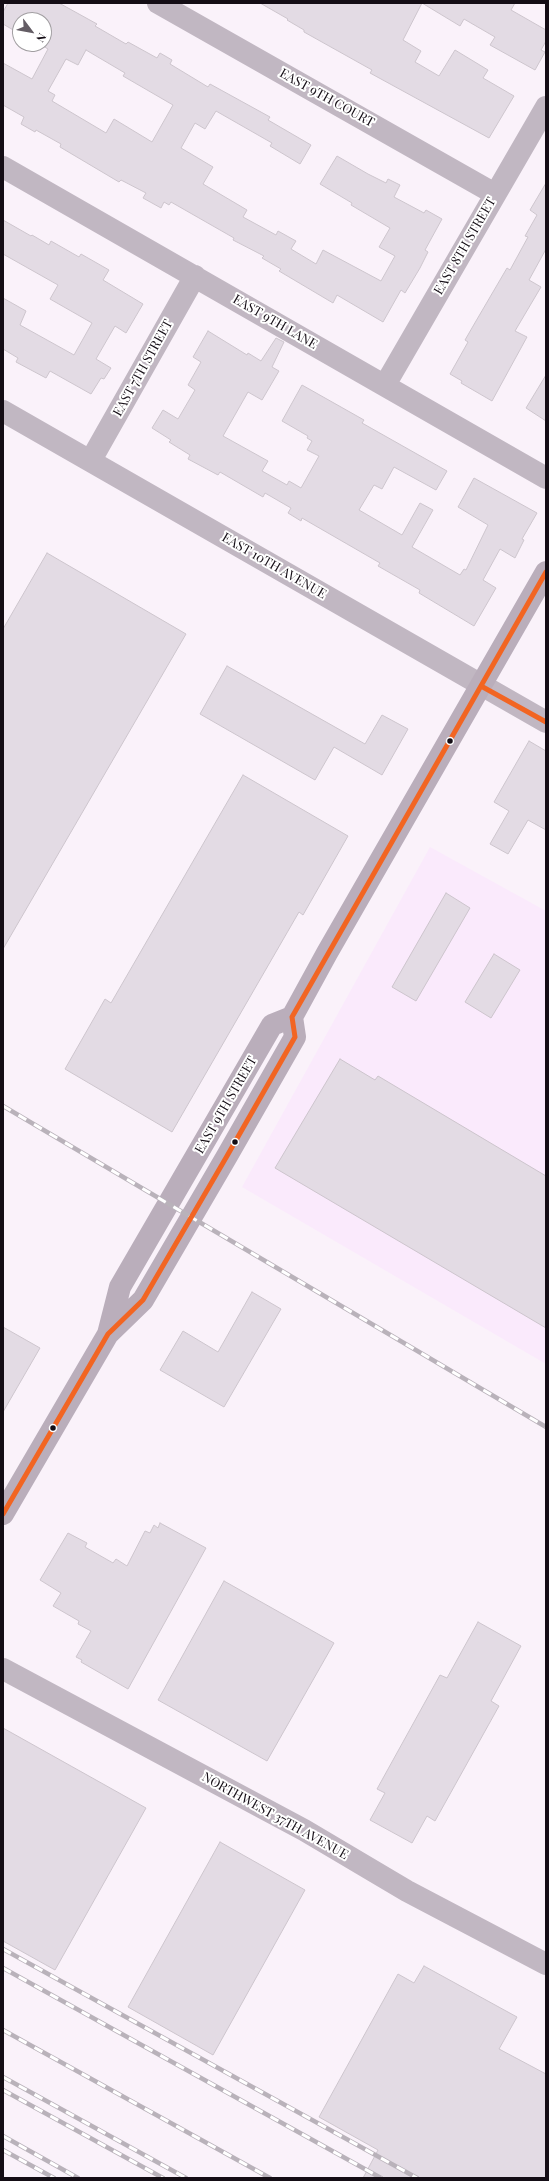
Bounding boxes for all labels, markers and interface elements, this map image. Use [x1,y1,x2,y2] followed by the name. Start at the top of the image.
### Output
[12,12,52,52] north arrow
[33,31,50,45] text: N
[277,65,377,131] street label: EAST 9TH COURT
[431,195,499,297] street label: EAST 8TH STREET
[230,292,320,352] street label: EAST 9TH LANE
[110,317,176,419] street label: EAST 7TH STREET
[219,530,329,602] street label: EAST 10TH AVENUE
[445,736,455,746] unlabelled marker
[192,1054,260,1156] street label: EAST 9TH STREET
[230,1137,240,1147] unlabelled marker
[48,1423,58,1433] unlabelled marker
[199,1769,351,1863] street label: NORTHWEST 37TH AVENUE

